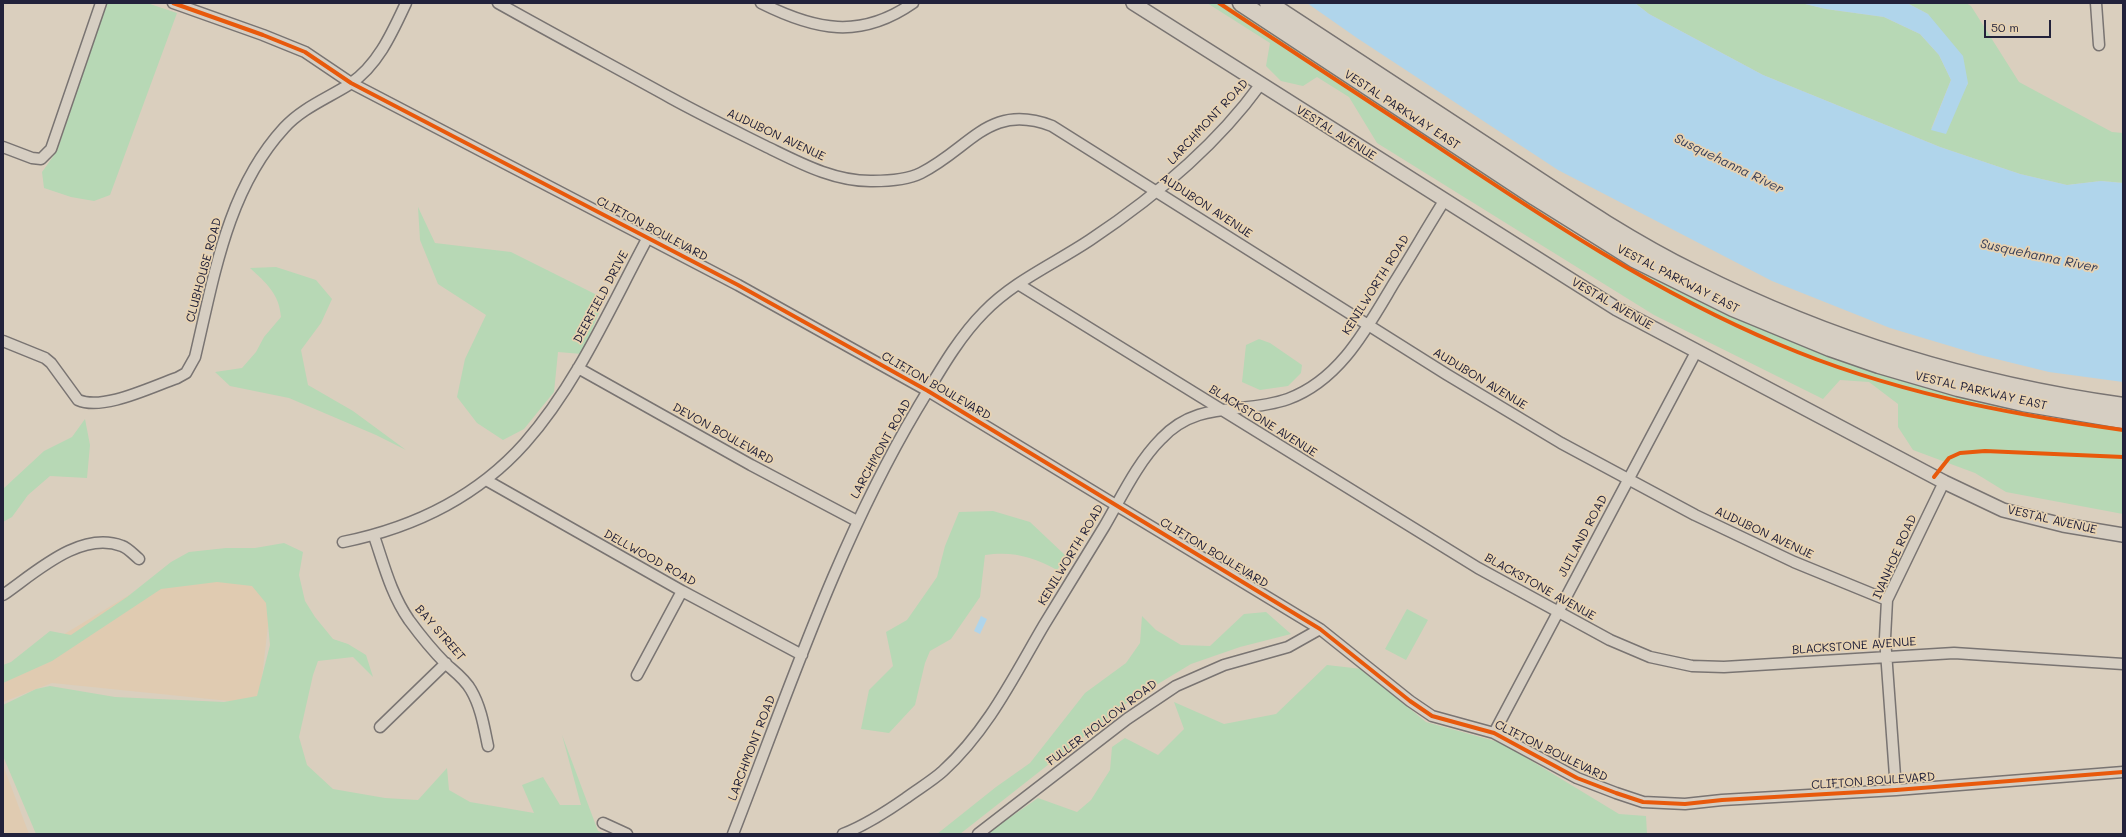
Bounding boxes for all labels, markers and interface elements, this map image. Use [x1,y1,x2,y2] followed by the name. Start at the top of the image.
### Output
[1986,12,2053,38] scale bar
[1991,19,2019,35] text: 50 m
[1341,67,1463,153] street label: VESTAL PARKWAY EAST
[1165,76,1251,168] street label: LARCHMONT ROAD
[1293,103,1379,163] street label: VESTAL AVENUE
[724,106,828,164] street label: AUDUBON AVENUE
[1672,131,1786,197] water label: Susquehanna River
[1157,171,1255,241] street label: AUDUBON AVENUE
[594,194,710,264] street label: CLIFTON BOULEVARD
[183,216,225,324] street label: CLUBHOUSE ROAD
[1339,232,1413,338] street label: KENILWORTH ROAD
[1979,236,2099,276] water label: Susquehanna River
[1614,242,1742,316] street label: VESTAL PARKWAY EAST
[571,248,631,346] street label: DEERFIELD DRIVE
[1569,275,1655,333] street label: VESTAL AVENUE
[1430,345,1530,413] street label: AUDUBON AVENUE
[879,349,993,423] street label: CLIFTON BOULEVARD
[1913,369,2049,413] street label: VESTAL PARKWAY EAST
[1206,382,1320,460] street label: BLACKSTONE AVENUE
[848,397,914,501] street label: LARCHMONT ROAD
[670,400,776,468] street label: DEVON BOULEVARD
[1555,493,1611,579] street label: JUTLAND ROAD
[1035,502,1107,608] street label: KENILWORTH ROAD
[2006,503,2098,537] street label: VESTAL AVENUE
[1712,504,1816,562] street label: AUDUBON AVENUE
[1870,513,1920,601] street label: IVANHOE ROAD
[1157,515,1271,591] street label: CLIFTON BOULEVARD
[601,527,699,589] street label: DELLWOOD ROAD
[1482,551,1598,623] street label: BLACKSTONE AVENUE
[412,602,468,664] street label: BAY STREET
[1791,634,1917,658] street label: BLACKSTONE AVENUE
[1044,677,1160,769] street label: FULLER HOLLOW ROAD
[725,693,779,803] street label: LARCHMONT ROAD
[1492,717,1610,785] street label: CLIFTON BOULEVARD
[1811,769,1935,793] street label: CLIFTON BOULEVARD

